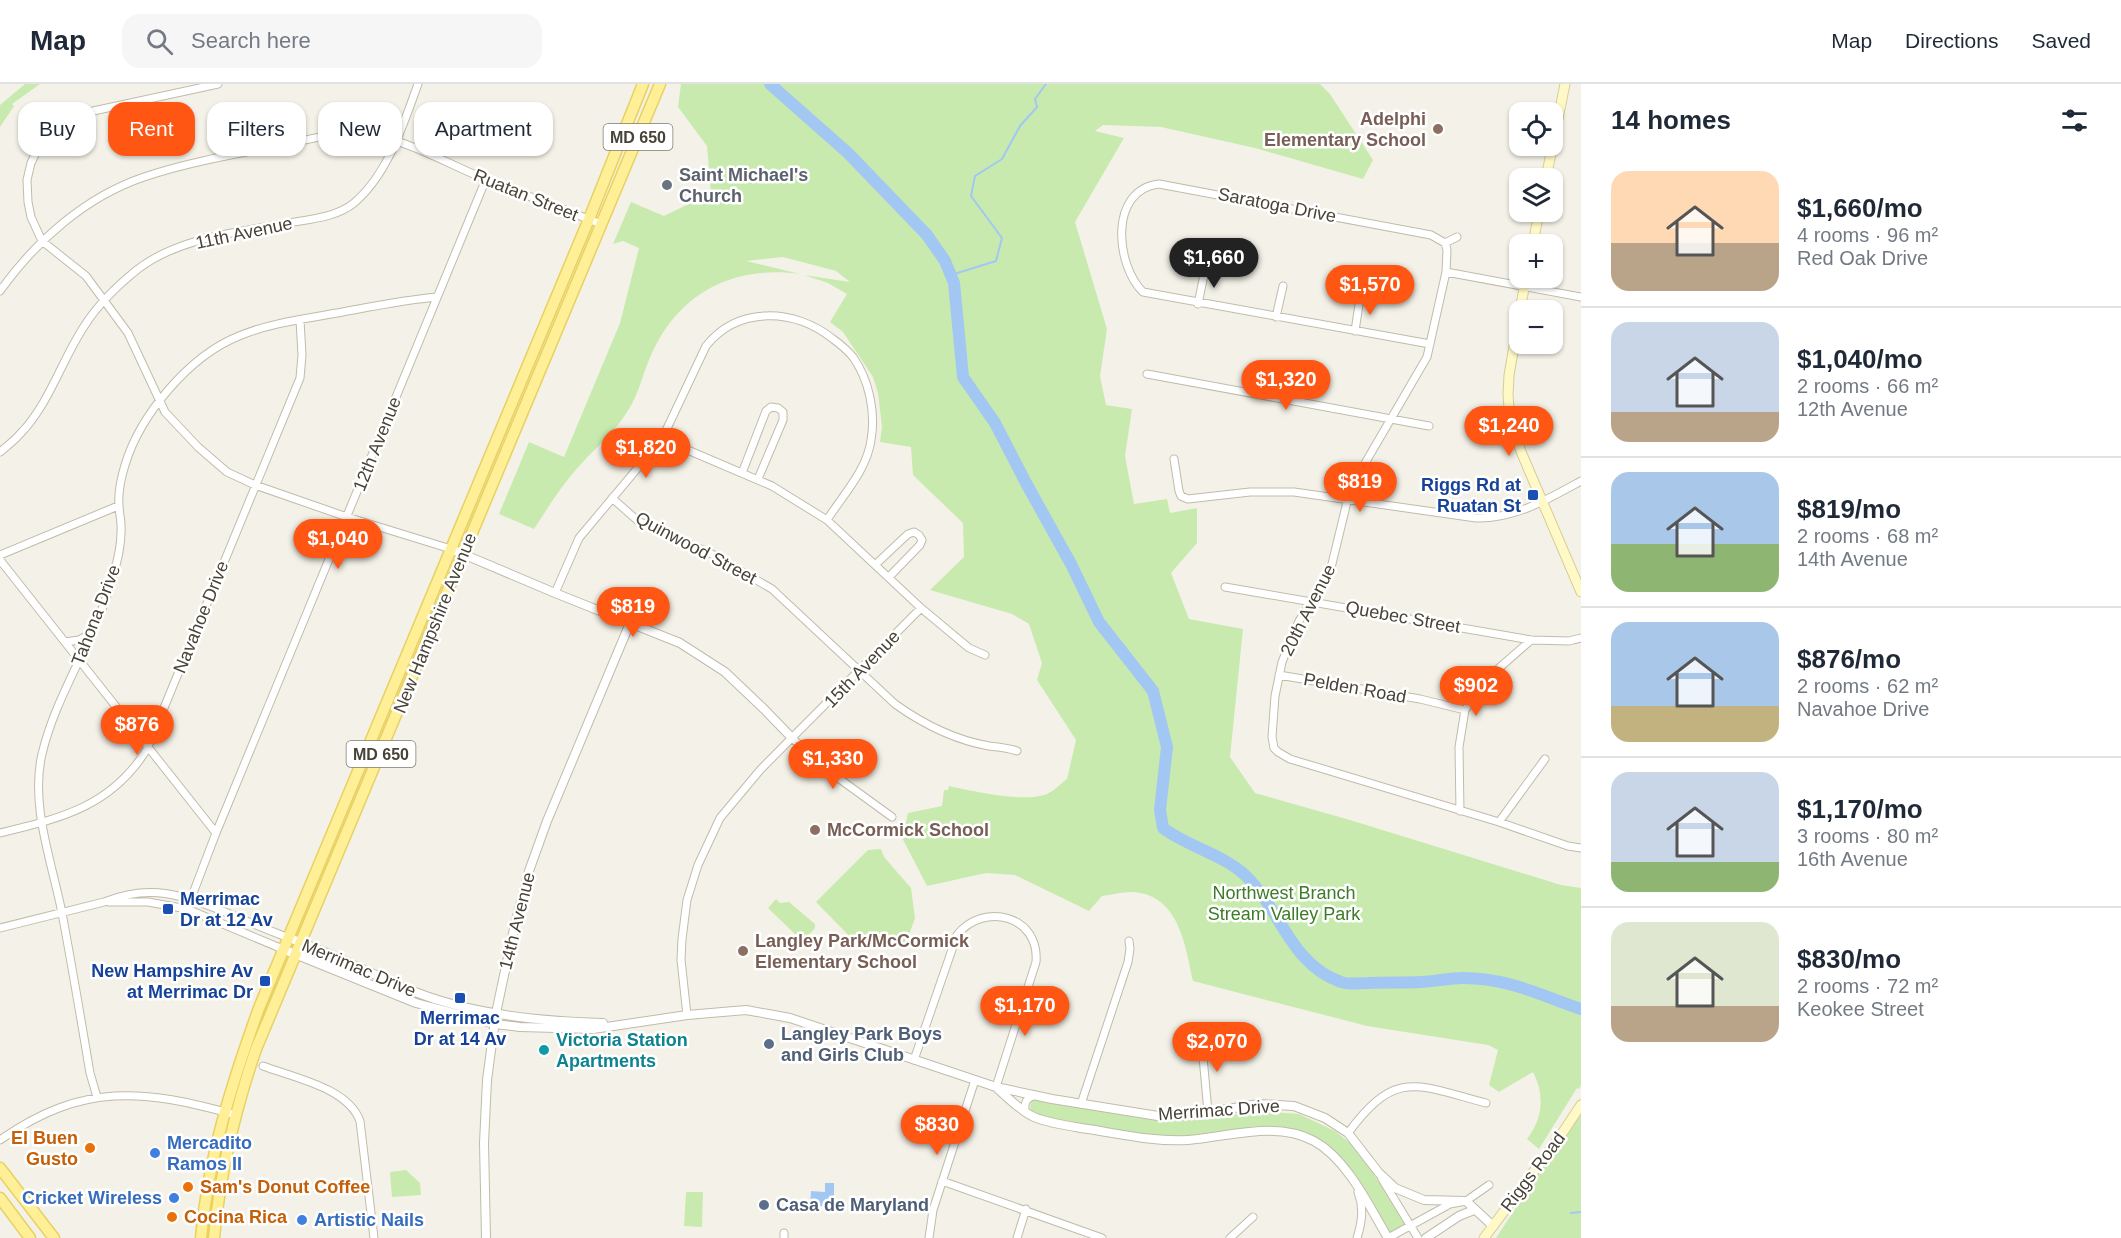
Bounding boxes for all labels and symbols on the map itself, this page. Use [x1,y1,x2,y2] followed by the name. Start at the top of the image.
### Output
[1264,109,1426,150] place label: Adelphi Elementary School
[1431,122,1445,136] marker: Adelphi Elementary School
[604,124,672,150] road number: MD 650
[471,165,581,225] street label: Ruatan Street
[679,165,808,206] place label: Saint Michael's Church
[660,178,674,192] marker: Saint Michael's Church
[1216,184,1338,226] street label: Saratoga Drive
[194,213,294,253] street label: 11th Avenue
[1165,238,1263,289] pin: $1,660
[1321,265,1419,316] pin: $1,570
[1237,360,1335,411] pin: $1,320
[349,394,405,494] street label: 12th Avenue
[1460,406,1558,457] pin: $1,240
[597,428,695,479] pin: $1,820
[1324,462,1396,513] pin: $819
[1421,475,1521,516] place label: Riggs Rd at Ruatan St
[1526,488,1540,502] marker: Riggs Rd at Ruatan St
[632,508,760,588] street label: Quinwood Street
[289,519,387,570] pin: $1,040
[390,530,480,716] street label: New Hampshire Avenue
[169,558,233,676] street label: Navahoe Drive
[1276,561,1340,659] street label: 20th Avenue
[68,562,124,668] street label: Tahona Drive
[597,587,669,638] pin: $819
[1344,597,1462,637] street label: Quebec Street
[820,626,904,712] street label: 15th Avenue
[1440,666,1512,717] pin: $902
[1302,669,1408,707] street label: Pelden Road
[101,705,173,756] pin: $876
[784,739,882,790] pin: $1,330
[346,741,416,767] road number: MD 650
[827,820,989,840] place label: McCormick School
[808,823,822,837] marker: McCormick School
[495,870,539,972] street label: 14th Avenue
[1208,883,1361,924] park label: Northwest Branch Stream Valley Park
[180,889,273,930] place label: Merrimac Dr at 12 Av
[161,902,175,916] marker: Merrimac Dr at 12 Av
[755,931,970,972] place label: Langley Park/McCormick Elementary School
[299,935,419,1001] street label: Merrimac Drive
[736,944,750,958] marker: Langley Park/McCormick Elementary School
[91,961,253,1002] place label: New Hampshire Av at Merrimac Dr
[258,974,272,988] marker: New Hampshire Av at Merrimac Dr
[976,986,1074,1037] pin: $1,170
[453,991,467,1005] marker: Merrimac Dr at 14 Av
[414,1008,506,1049] place label: Merrimac Dr at 14 Av
[1168,1022,1266,1073] pin: $2,070
[781,1024,942,1065] place label: Langley Park Boys and Girls Club
[556,1030,688,1071] place label: Victoria Station Apartments
[762,1037,776,1051] marker: Langley Park Boys and Girls Club
[537,1043,551,1057] marker: Victoria Station Apartments
[1157,1096,1281,1124] street label: Merrimac Drive
[901,1105,973,1156] pin: $830
[11,1128,78,1169] place label: El Buen Gusto
[1497,1128,1569,1216] street label: Riggs Road
[167,1133,252,1174] place label: Mercadito Ramos II
[83,1141,97,1155] marker: El Buen Gusto
[148,1146,162,1160] marker: Mercadito Ramos II
[200,1177,370,1197] place label: Sam's Donut Coffee
[181,1180,195,1194] marker: Sam's Donut Coffee
[22,1188,162,1208] place label: Cricket Wireless
[167,1191,181,1205] marker: Cricket Wireless
[776,1195,929,1215] place label: Casa de Maryland
[757,1198,771,1212] marker: Casa de Maryland
[184,1207,288,1227] place label: Cocina Rica
[165,1210,179,1224] marker: Cocina Rica
[314,1210,424,1230] place label: Artistic Nails
[295,1213,309,1227] marker: Artistic Nails

